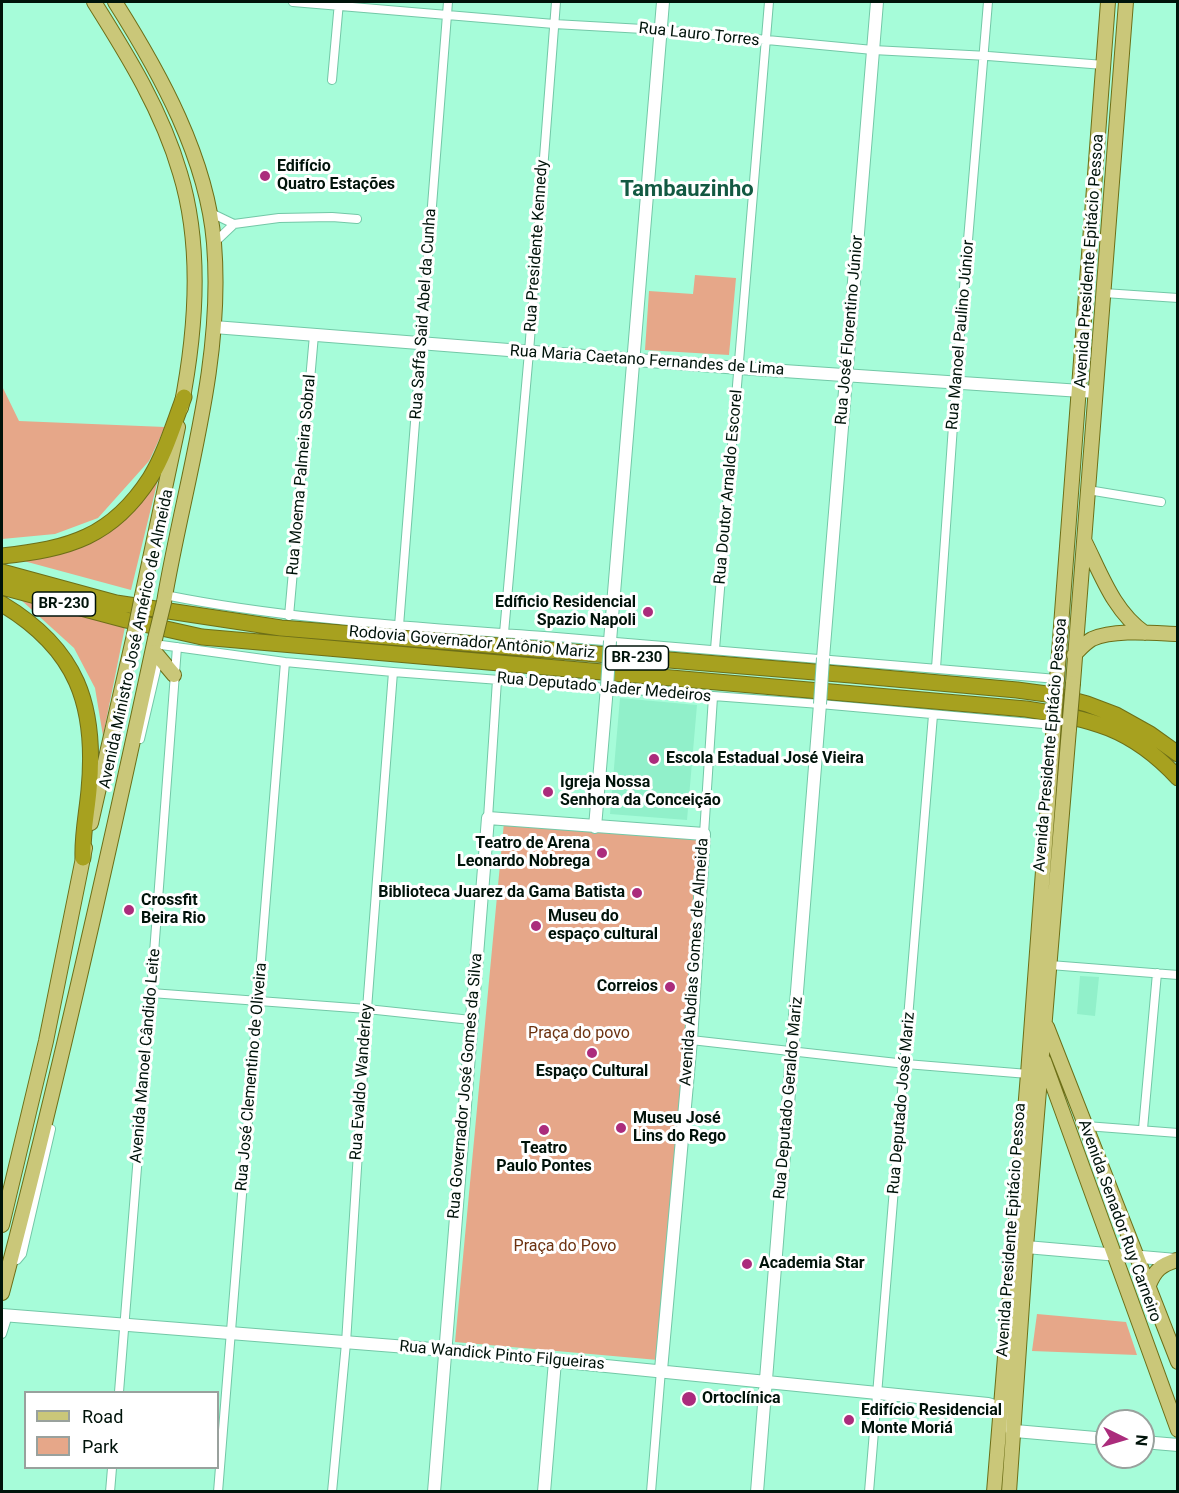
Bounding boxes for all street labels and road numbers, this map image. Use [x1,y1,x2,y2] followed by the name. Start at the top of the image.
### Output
[638,19,760,51] street label: Rua Lauro Torres
[1072,133,1108,389] street label: Avenida Presidente Epitácio Pessoa
[521,159,553,333] street label: Rua Presidente Kennedy
[407,208,441,420] street label: Rua Saffa Said Abel da Cunha
[832,234,868,426] street label: Rua José Florentino Júnior
[943,239,979,431] street label: Rua Manoel Paulino Júnior
[509,342,785,380] street label: Rua Maria Caetano Fernandes de Lima
[284,374,320,576] street label: Rua Moema Palmeira Sobral
[711,389,747,585] street label: Rua Doutor Arnaldo Escorel
[96,488,178,790] street label: Avenida Ministro José Américo de Almeida
[32,592,96,616] road number: BR-230
[1030,617,1072,873] street label: Avenida Presidente Epitácio Pessoa
[348,623,596,663] street label: Rodovia Governador Antônio Mariz
[606,646,668,670] road number: BR-230
[496,669,712,707] street label: Rua Deputado Jader Medeiros
[677,837,713,1087] street label: Avenida Abdias Gomes de Almeida
[127,948,165,1164] street label: Avenida Manoel Cândido Leite
[445,952,487,1220] street label: Rua Governador José Gomes da Silva
[232,962,272,1192] street label: Rua José Clementino de Oliveira
[771,996,807,1200] street label: Rua Deputado Geraldo Mariz
[347,1003,377,1161] street label: Rua Evaldo Wanderley
[884,1011,920,1195] street label: Rua Deputado José Mariz
[994,1102,1030,1358] street label: Avenida Presidente Epitácio Pessoa
[1073,1117,1165,1325] street label: Avenida Senador Ruy Carneiro
[399,1337,605,1375] street label: Rua Wandick Pinto Filgueiras

